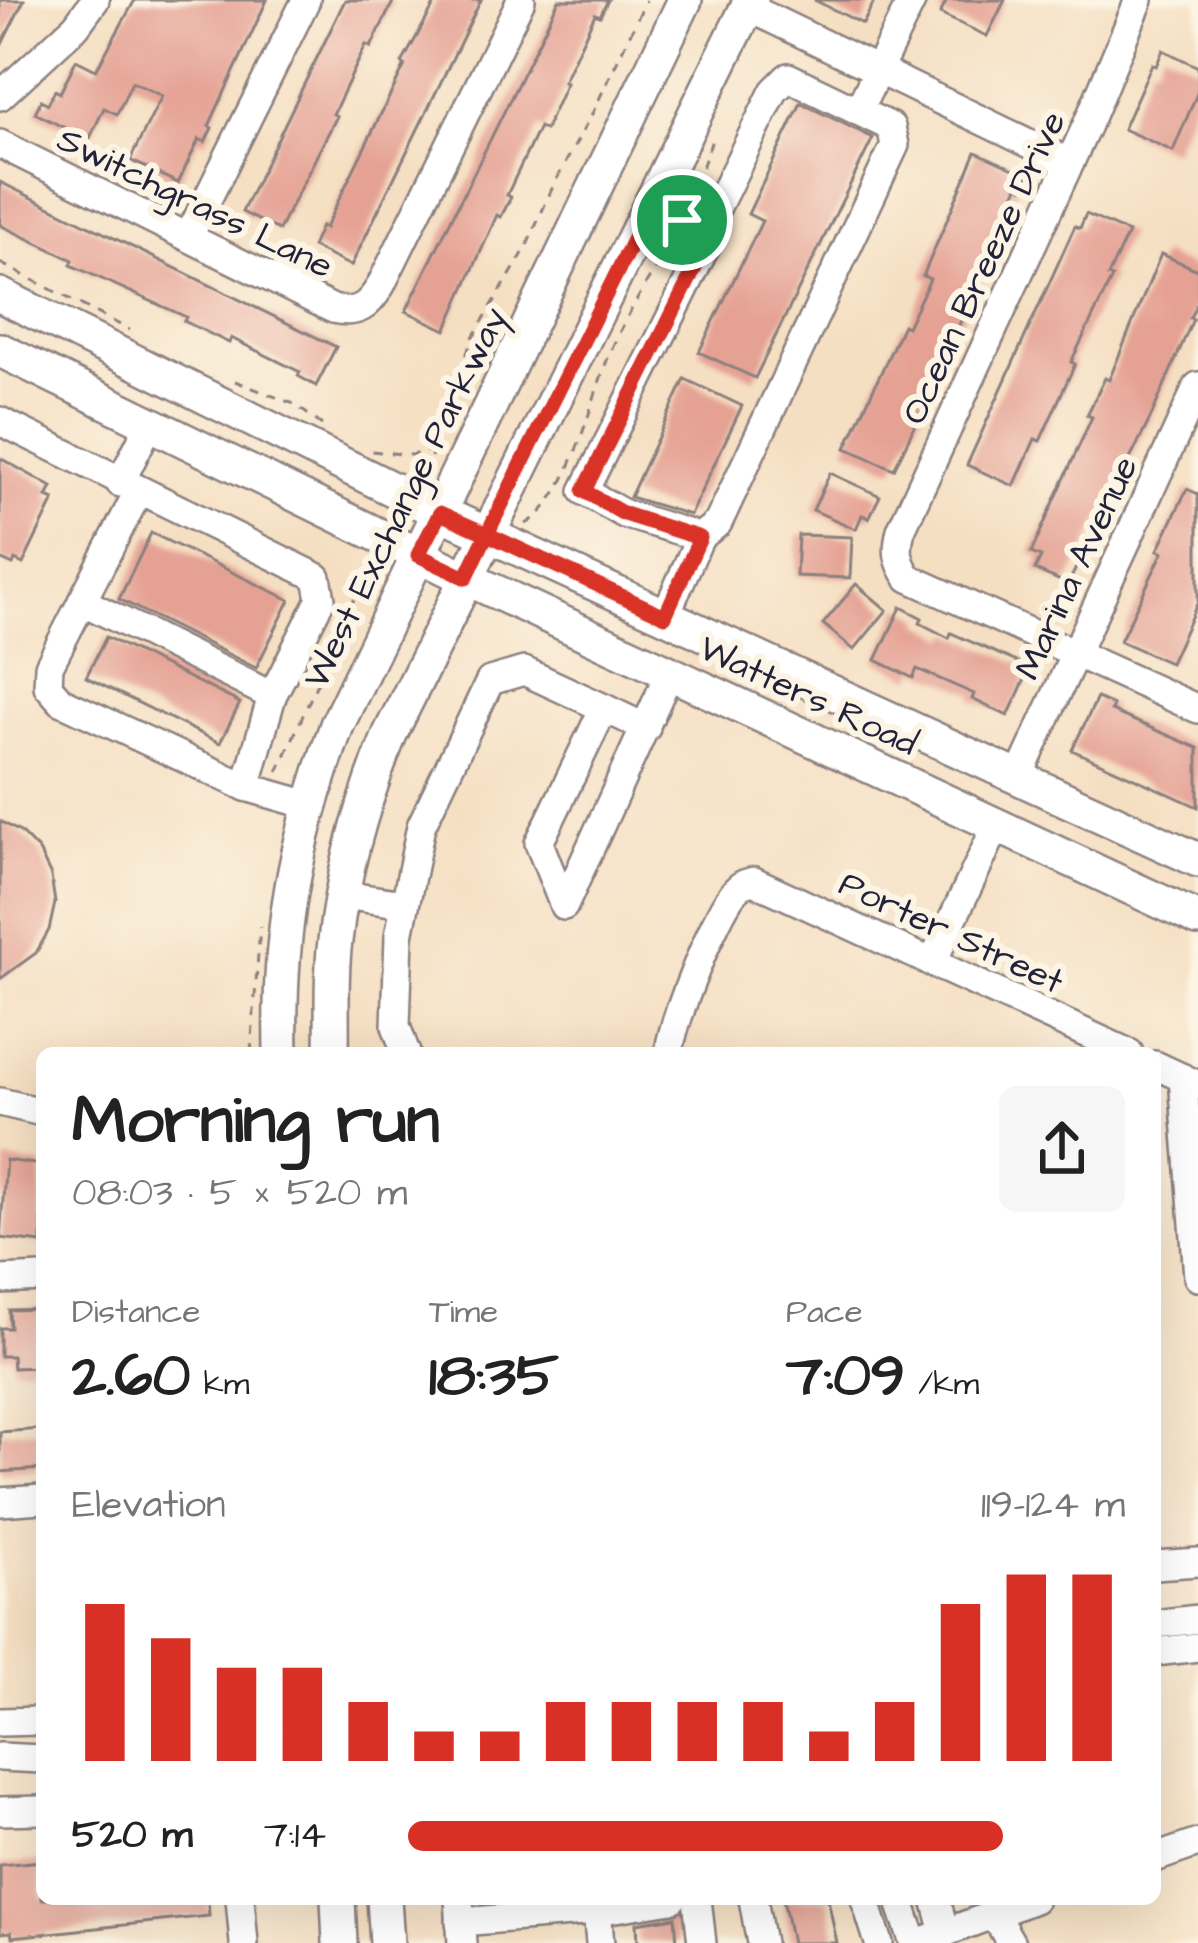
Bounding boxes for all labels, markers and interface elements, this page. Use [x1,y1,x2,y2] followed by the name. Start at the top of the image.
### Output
[889,103,1079,433] street label: Ocean Breeze Drive
[48,114,341,293] street label: Switchgrass Lane
[631,169,733,271] pin
[649,187,715,253] icon: arrive
[292,299,522,698] street label: West Exchange Parkway
[1003,448,1151,688] street label: Marina Avenue
[690,623,926,769] street label: Watters Road
[830,859,1072,1008] street label: Porter Street
[72,1076,440,1168] text: Morning run
[999,1086,1125,1212] button: share
[72,1167,407,1221] text: 08:03 · 5 × 520 m
[72,1289,200,1335] text: Distance
[429,1289,498,1335] text: Time
[786,1289,863,1335] text: Pace
[72,1335,190,1418] text: 2.60
[429,1335,559,1418] text: 18:35
[786,1335,905,1418] text: 7:09
[190,1361,249,1407] text: km
[905,1361,979,1407] text: /km
[72,1479,226,1533] text: Elevation
[981,1479,1125,1533] text: 119–124 m
[72,1809,193,1863] text: 520 m
[264,1809,326,1863] text: 7:14

